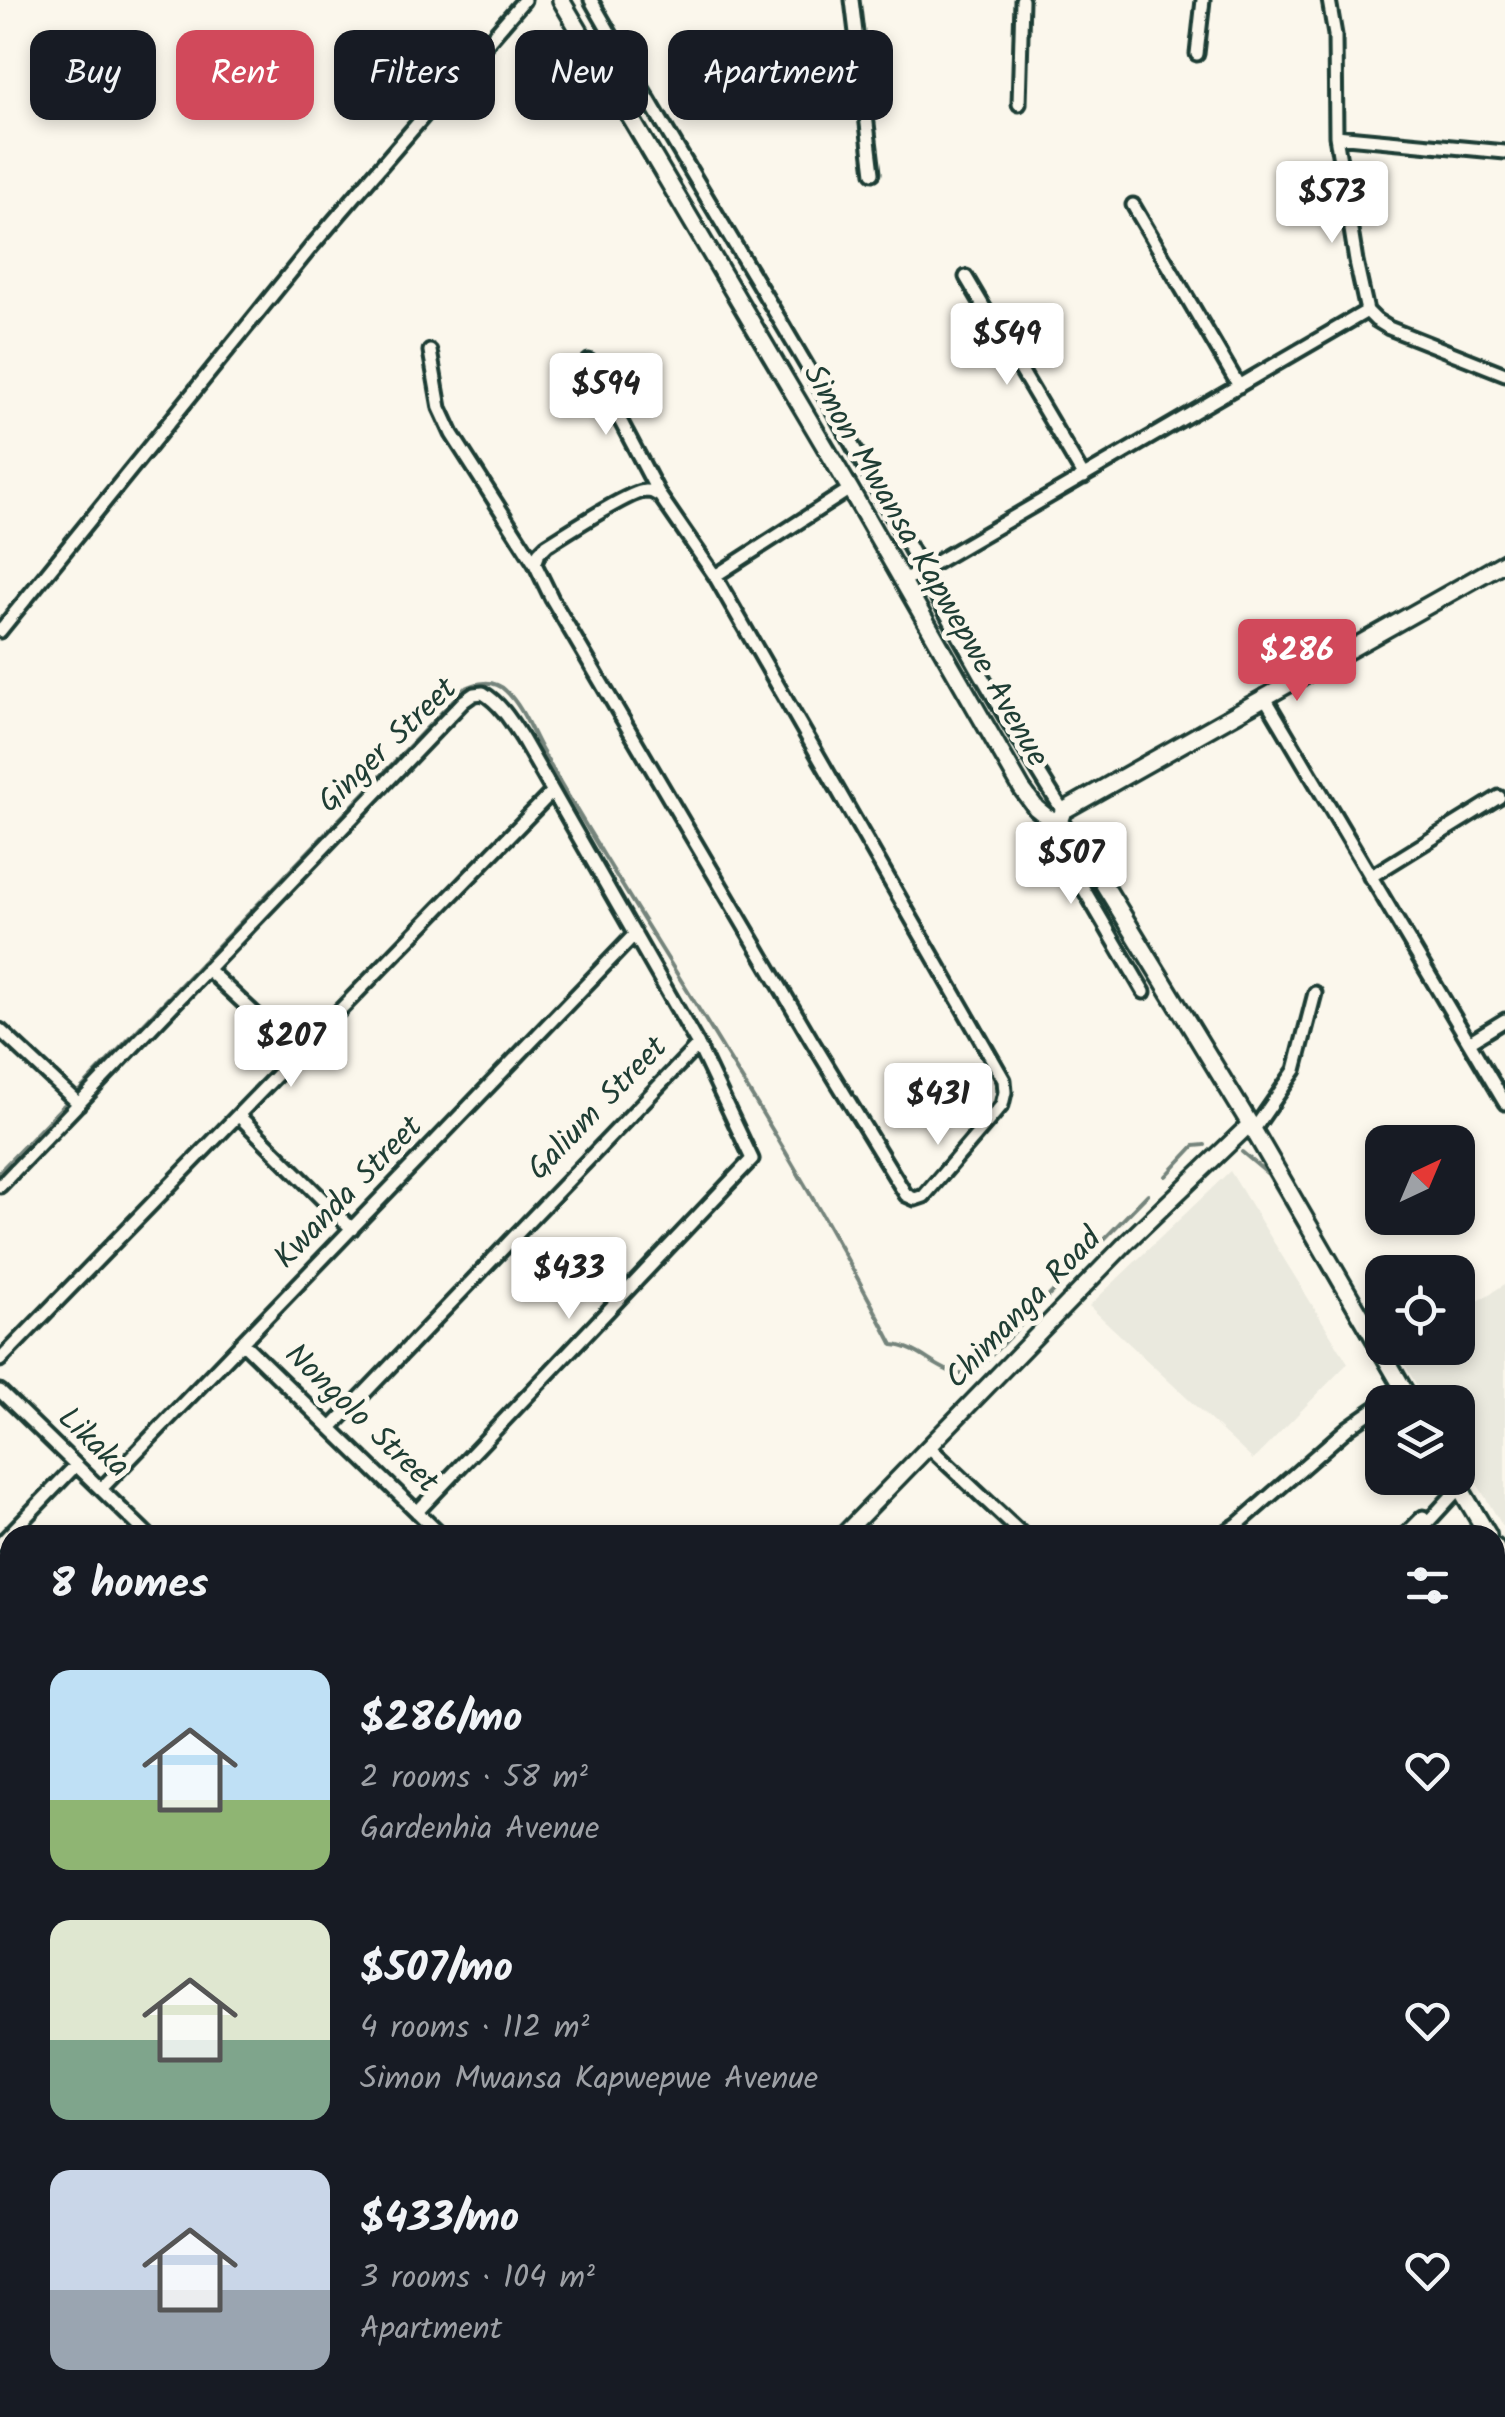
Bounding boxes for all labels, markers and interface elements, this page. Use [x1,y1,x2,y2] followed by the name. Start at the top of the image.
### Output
[30,30,156,120] chip: Buy
[176,30,314,120] chip: Rent
[334,30,495,120] chip: Filters
[515,30,648,120] chip: New
[668,30,893,120] chip: Apartment
[1273,161,1391,246] pin: $573
[1298,168,1366,219] text: $573
[948,303,1066,388] pin: $549
[973,310,1041,361] text: $549
[547,353,665,438] pin: $594
[788,355,1062,777] street label: Simon Mwansa Kapwepwe Avenue
[572,360,640,411] text: $594
[1238,619,1356,704] pin: $286
[1260,626,1334,677] text: $286
[306,665,470,826] street label: Ginger Street
[1012,822,1130,907] pin: $507
[1038,829,1104,880] text: $507
[232,1005,350,1090] pin: $207
[256,1012,326,1063] text: $207
[515,1024,681,1193] street label: Galium Street
[879,1063,997,1148] pin: $431
[906,1070,970,1121] text: $431
[262,1104,436,1282] street label: Kwanda Street
[1365,1125,1475,1235] north arrow
[1365,1125,1475,1495] map controls
[933,1215,1116,1402] street label: Chimanga Road
[510,1237,628,1322] pin: $433
[533,1244,605,1295] text: $433
[1365,1255,1475,1365] button: locate
[272,1331,451,1507] street label: Nongolo Street
[1365,1385,1475,1495] button: layers
[45,1395,141,1491] street label: Likaka
[50,1552,208,1619] text: 8 homes
[1400,1558,1455,1613] icon: filters
[360,1686,522,1753] text: $286/mo
[130,1710,250,1830] icon: home
[1400,1743,1455,1798] icon: heart
[360,1753,588,1804] text: 2 rooms · 58 m²
[360,1804,599,1855] text: Gardenhia Avenue
[360,1936,513,2003] text: $507/mo
[130,1960,250,2080] icon: home
[1400,1993,1455,2048] icon: heart
[360,2003,589,2054] text: 4 rooms · 112 m²
[360,2054,818,2105] text: Simon Mwansa Kapwepwe Avenue
[360,2186,519,2253] text: $433/mo
[130,2210,250,2330] icon: home
[1400,2243,1455,2298] icon: heart
[360,2253,595,2304] text: 3 rooms · 104 m²
[360,2304,502,2355] text: Apartment

